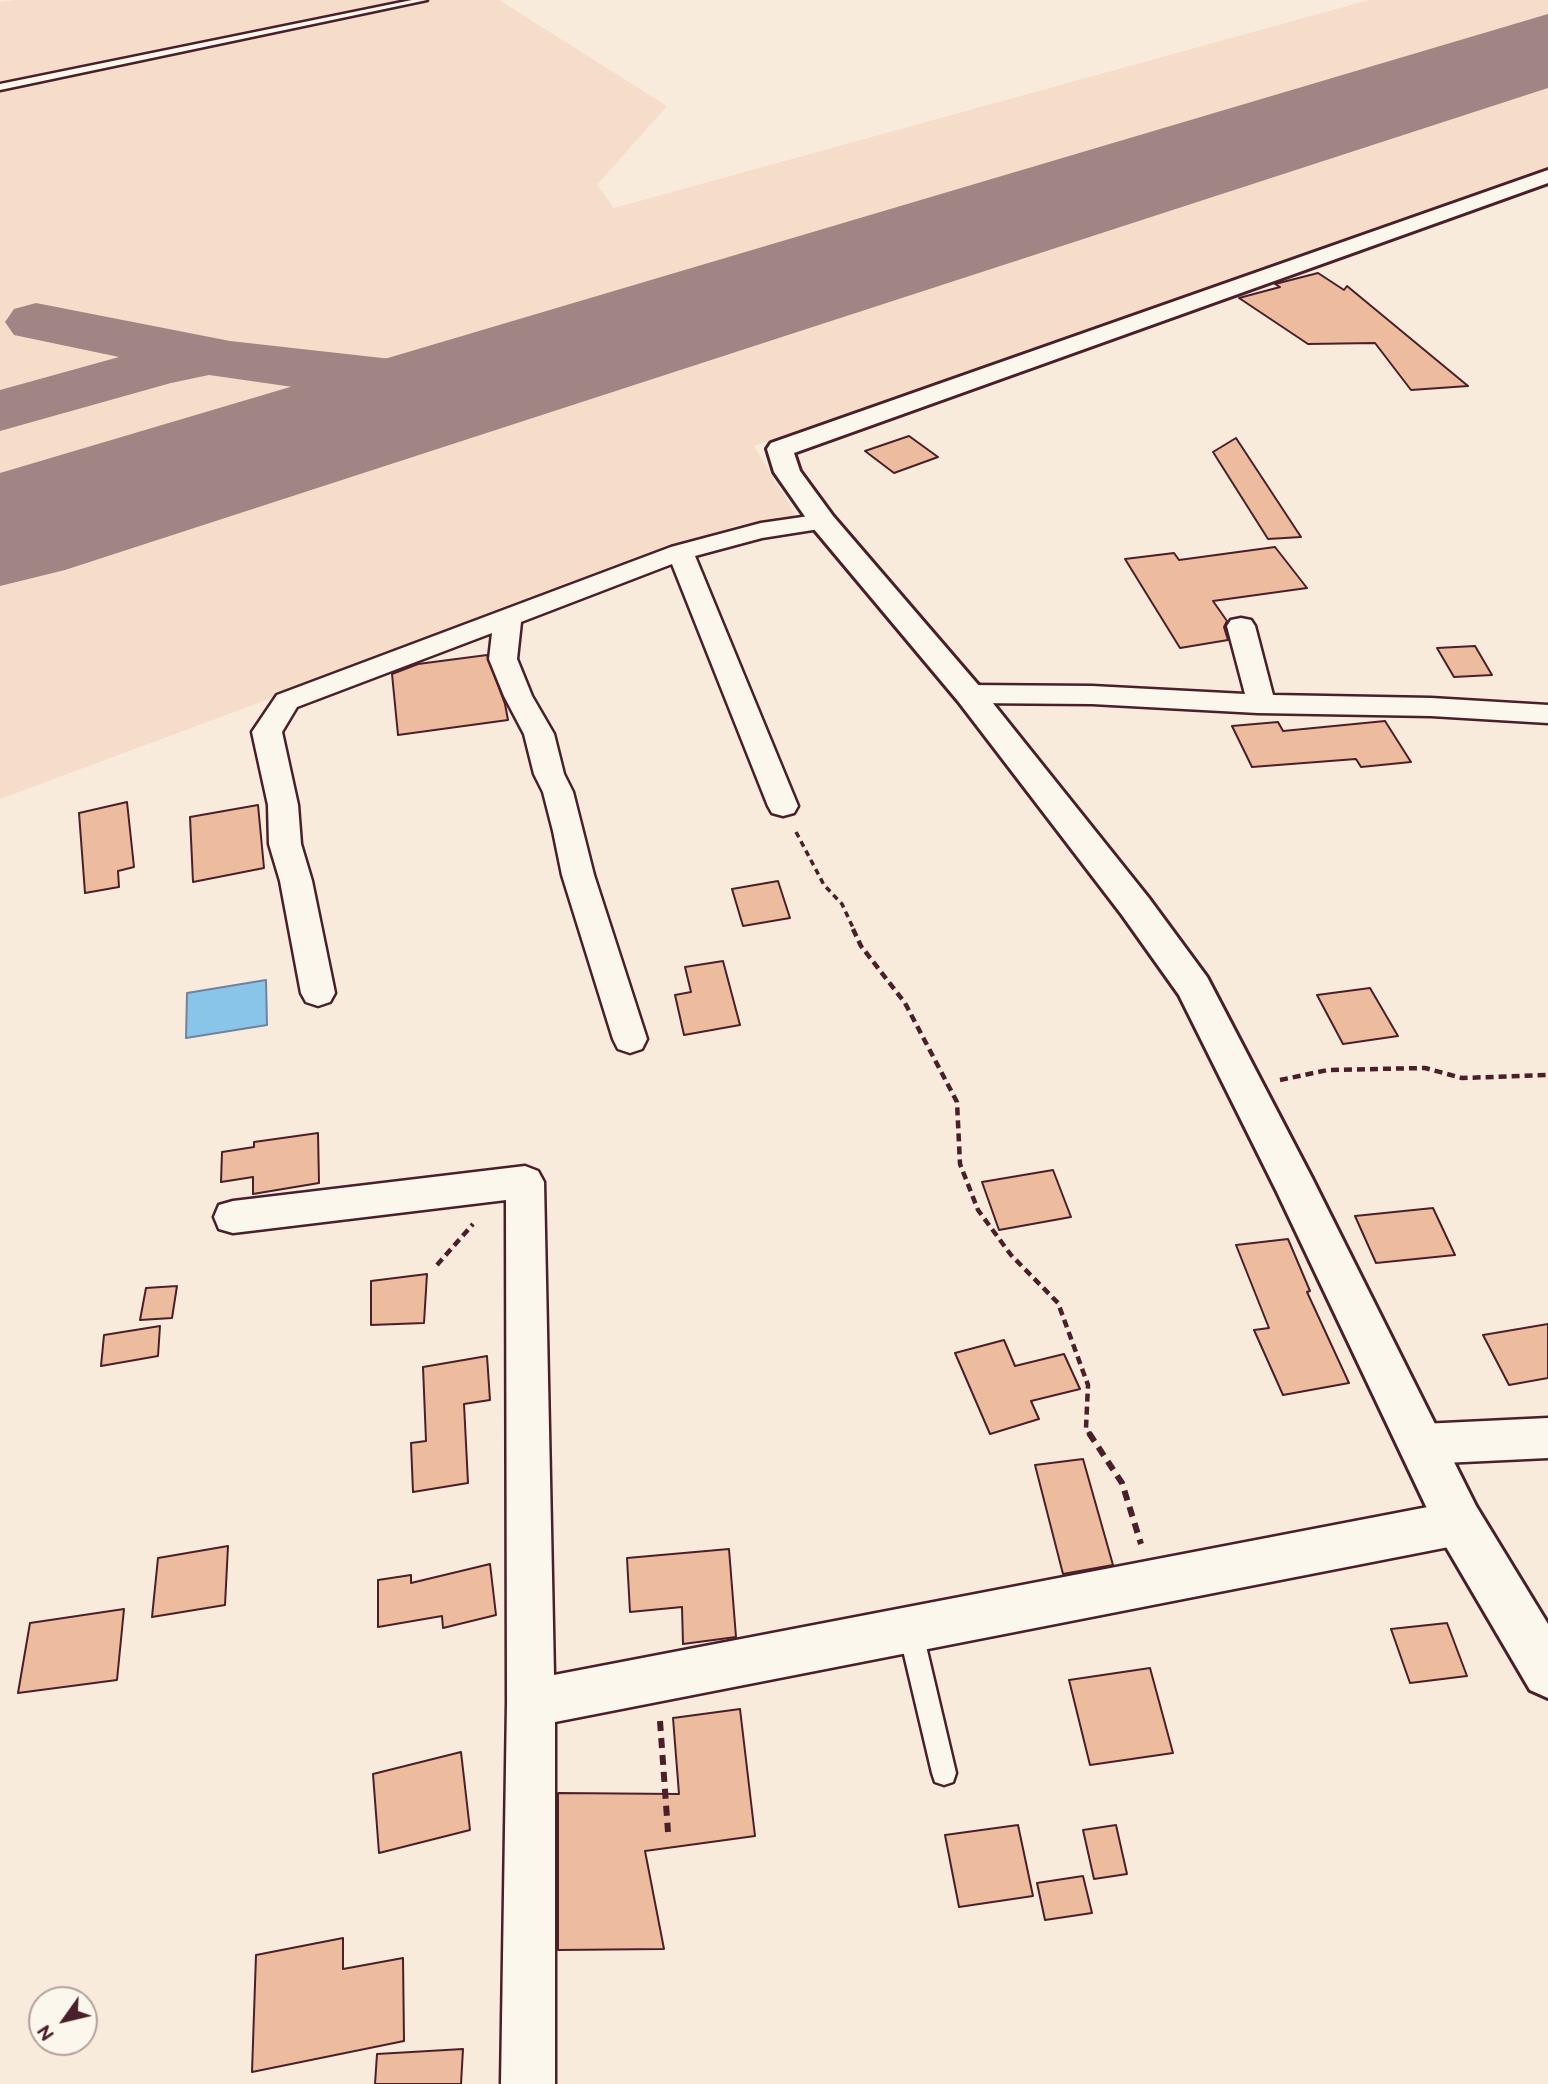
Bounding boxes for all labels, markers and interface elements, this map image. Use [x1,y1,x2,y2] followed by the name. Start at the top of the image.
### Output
[28,1986,98,2056] north arrow
[33,2020,60,2044] text: N

